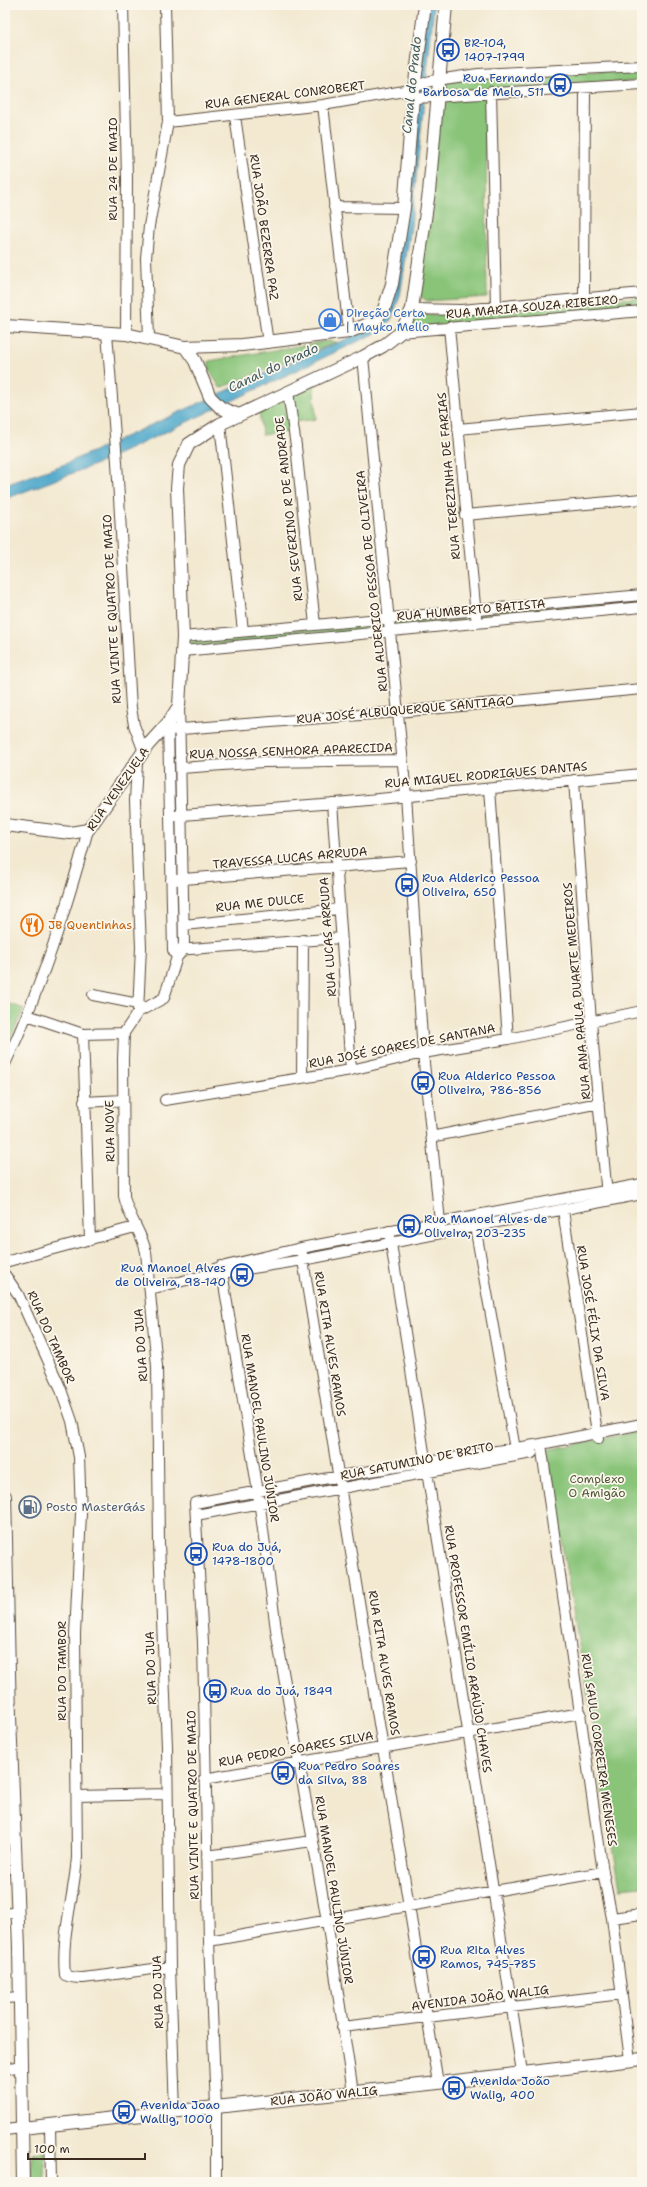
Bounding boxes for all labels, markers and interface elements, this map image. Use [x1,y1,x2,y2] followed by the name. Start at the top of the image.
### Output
[398,35,425,134] water label: Canal do Prado
[464,35,525,65] place label: BR-104, 1407-1799
[435,37,461,63] bus stop icon: BR-104, 1407-1799
[423,70,544,100] place label: Rua Fernando Barbosa de Melo, 511
[547,72,573,98] bus stop icon: Rua Fernando Barbosa de Melo, 511
[204,77,367,113] street label: RUA GENERAL CONROBERT
[105,117,121,221] street label: RUA 24 DE MAIO
[246,153,282,301] street label: RUA JOÃO BEZERRA PAZ
[445,291,619,323] street label: RUA MARIA SOUZA RIBEIRO
[346,305,429,335] place label: Direção Certa | Mayko Mello
[317,307,343,333] shop icon: Direção Certa | Mayko Mello
[225,339,321,396] water label: Canal do Prado
[434,391,464,560] street label: RUA TEREZINHA DE FARIAS
[271,416,307,602] street label: RUA SEVERINO R DE ANDRADE
[352,469,392,693] street label: RUA ALDERICO PESSOA DE OLIVEIRA
[99,514,125,704] street label: RUA VINTE E QUATRO DE MAIO
[396,595,546,624] street label: RUA HUMBERTO BATISTA
[296,693,514,727] street label: RUA JOSÉ ALBUQUERQUE SANTIAGO
[189,739,393,763] street label: RUA NOSSA SENHORA APARECIDA
[83,744,153,834] street label: RUA VENEZUELA
[384,758,588,792] street label: RUA MIGUEL RODRIGUES DANTAS
[212,843,368,873] street label: TRAVESSA LUCAS ARRUDA
[422,870,540,900] place label: Rua Alderico Pessoa Oliveira, 650
[394,872,420,898] bus stop icon: Rua Alderico Pessoa Oliveira, 650
[316,876,340,997] street label: RUA LUCAS ARRUDA
[559,881,594,1100] street label: RUA ANA PAULA DUARTE MEDEIROS
[215,890,305,916] street label: RUA ME DULCE
[19,912,45,938] restaurant icon: JB Quentinhas
[48,917,132,933] place label: JB Quentinhas
[307,1020,497,1072] street label: RUA JOSÉ SOARES DE SANTANA
[438,1068,556,1098] place label: Rua Alderico Pessoa Oliveira, 786-856
[410,1070,436,1096] bus stop icon: Rua Alderico Pessoa Oliveira, 786-856
[101,1100,119,1162] street label: RUA NOVE
[424,1211,548,1241] place label: Rua Manoel Alves de Oliveira, 203-235
[396,1213,422,1239] bus stop icon: Rua Manoel Alves de Oliveira, 203-235
[573,1244,613,1402] street label: RUA JOSÉ FÉLIX DA SILVA
[115,1260,226,1290] place label: Rua Manoel Alves de Oliveira, 98-140
[229,1262,255,1288] bus stop icon: Rua Manoel Alves de Oliveira, 98-140
[311,1270,349,1418] street label: RUA RITA ALVES RAMOS
[23,1288,79,1386] street label: RUA DO TAMBOR
[130,1307,152,1382] street label: RUA DO JUA
[237,1333,283,1523] street label: RUA MANOEL PAULINO JÚNIOR
[339,1438,495,1484] street label: RUA SATUMINO DE BRITO
[569,1471,625,1501] park label: Complexo O Amigão
[17,1494,43,1520] fuel station icon: Posto MasterGás
[46,1499,145,1515] place label: Posto MasterGás
[440,1524,496,1774] street label: RUA PROFESSOR EMÍLIO ARAÚJO CHAVES
[212,1539,282,1569] place label: Rua do Juá, 1478-1800
[183,1541,209,1567] bus stop icon: Rua do Juá, 1478-1800
[365,1589,403,1737] street label: RUA RITA ALVES RAMOS
[54,1621,70,1721] street label: RUA DO TAMBOR
[142,1631,160,1705] street label: RUA DO JUA
[578,1653,621,1848] street label: RUA SAULO CORREIRA MENESES
[202,1678,228,1704] bus stop icon: Rua do Juá, 1849
[230,1683,333,1699] place label: Rua do Juá, 1849
[183,1710,203,1900] street label: RUA VINTE E QUATRO DE MAIO
[217,1727,375,1771] street label: RUA PEDRO SOARES SILVA
[298,1758,400,1788] place label: Rua Pedro Soares da Silva, 88
[270,1760,296,1786] bus stop icon: Rua Pedro Soares da Silva, 88
[311,1795,357,1985] street label: RUA MANOEL PAULINO JÚNIOR
[440,1942,536,1972] place label: Rua Rita Alves Ramos, 745-785
[411,1944,437,1970] bus stop icon: Rua Rita Alves Ramos, 745-785
[149,1955,167,2029] street label: RUA DO JUA
[410,1982,550,2014] street label: AVENIDA JOÃO WALIG
[470,2073,550,2103] place label: Avenida João Walig, 400
[441,2075,467,2101] bus stop icon: Avenida João Walig, 400
[269,2082,379,2110] street label: RUA JOÃO WALIG
[140,2097,220,2127] place label: Avenida Joao Wallig, 1000
[111,2099,137,2125] bus stop icon: Avenida Joao Wallig, 1000
[28,2135,145,2161] scale bar
[34,2141,70,2157] text: 100 m

